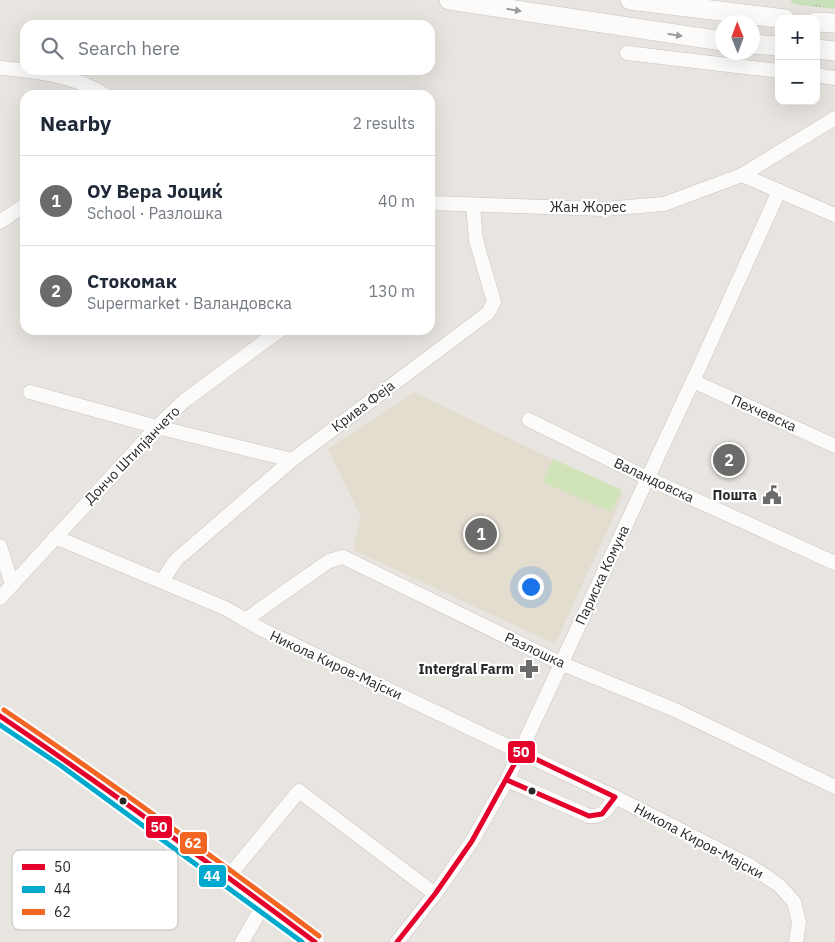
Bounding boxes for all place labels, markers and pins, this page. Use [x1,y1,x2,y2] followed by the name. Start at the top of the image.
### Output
[713,441,745,479] pin: 2
[761,484,783,506] public building icon: Пошта
[713,486,757,504] place label: Пошта
[465,515,497,553] pin: 1
[518,658,540,680] pharmacy icon: Intergral Farm
[419,660,514,678] place label: Intergral Farm
[527,786,537,796] unlabelled marker
[118,796,128,806] unlabelled marker

